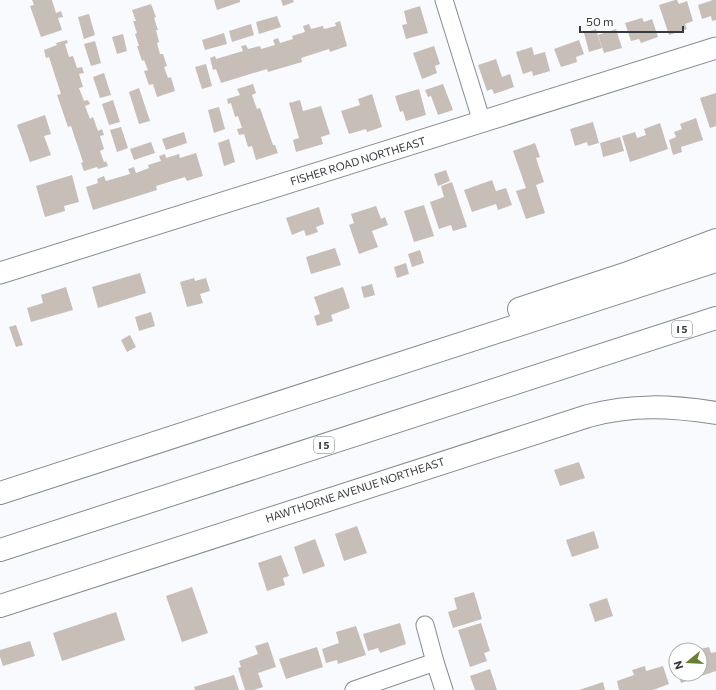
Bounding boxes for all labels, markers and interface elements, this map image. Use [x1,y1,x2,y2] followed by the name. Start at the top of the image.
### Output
[580,8,683,34] scale bar
[586,14,614,28] text: 50 m
[289,134,427,187] street label: FISHER ROAD NORTHEAST
[672,321,692,337] road number: I 5
[314,437,334,453] road number: I 5
[263,454,446,525] street label: HAWTHORNE AVENUE NORTHEAST
[668,642,708,682] north arrow
[671,659,685,671] text: N

